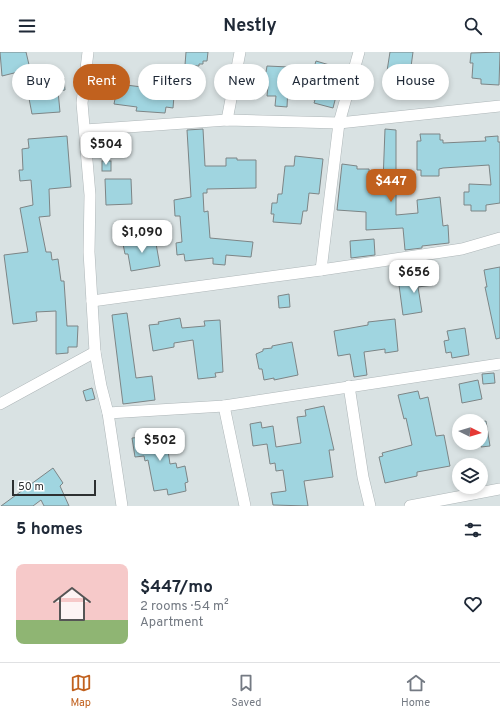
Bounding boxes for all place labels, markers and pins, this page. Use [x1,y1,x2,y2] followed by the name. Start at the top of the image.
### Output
[82,132,130,166] pin: $504
[367,169,415,203] pin: $447
[109,220,175,254] pin: $1,090
[390,260,438,294] pin: $656
[136,428,184,462] pin: $502

